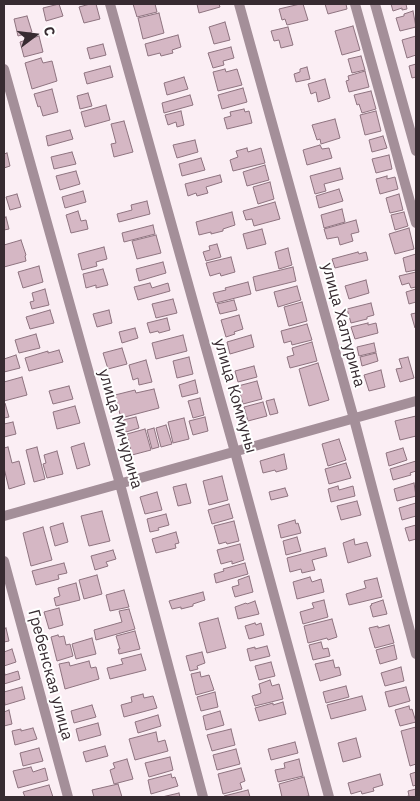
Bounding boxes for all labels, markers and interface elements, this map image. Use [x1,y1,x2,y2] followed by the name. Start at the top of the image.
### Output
[10,10,60,60] north arrow
[40,24,59,38] text: С
[317,261,369,389] street label: улица Халтурина
[209,336,261,456] street label: улица Коммуны
[94,367,146,491] street label: улица Мичурина
[23,608,77,742] street label: Гребенская улица

